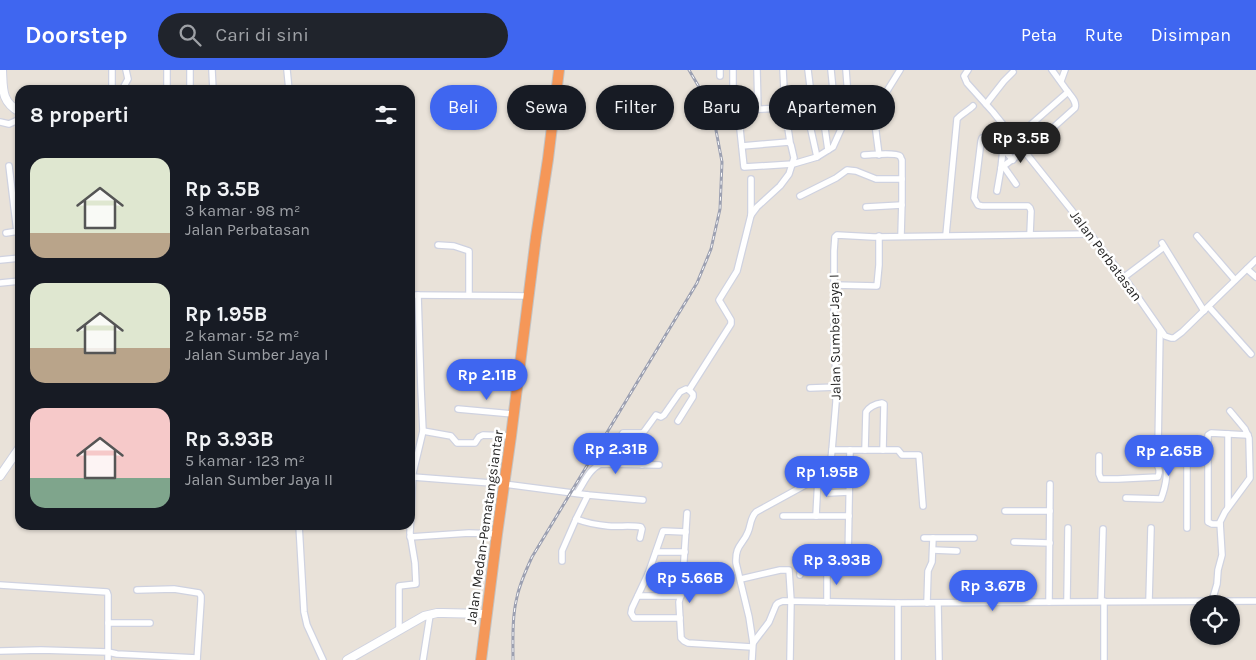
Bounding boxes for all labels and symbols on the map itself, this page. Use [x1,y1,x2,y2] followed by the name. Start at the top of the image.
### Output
[975,122,1067,164] pin: Rp 3.5B
[1066,207,1146,305] street label: Jalan Perbatasan
[825,274,845,400] street label: Jalan Sumber Jaya I
[435,358,539,401] pin: Rp 2.11B
[463,428,507,625] street label: Jalan Medan-Pematangsiantar
[564,432,668,475] pin: Rp 2.31B
[1117,434,1221,477] pin: Rp 2.65B
[775,456,879,498] pin: Rp 1.95B
[785,544,889,586] pin: Rp 3.93B
[638,562,742,604] pin: Rp 5.66B
[941,570,1045,612] pin: Rp 3.67B

